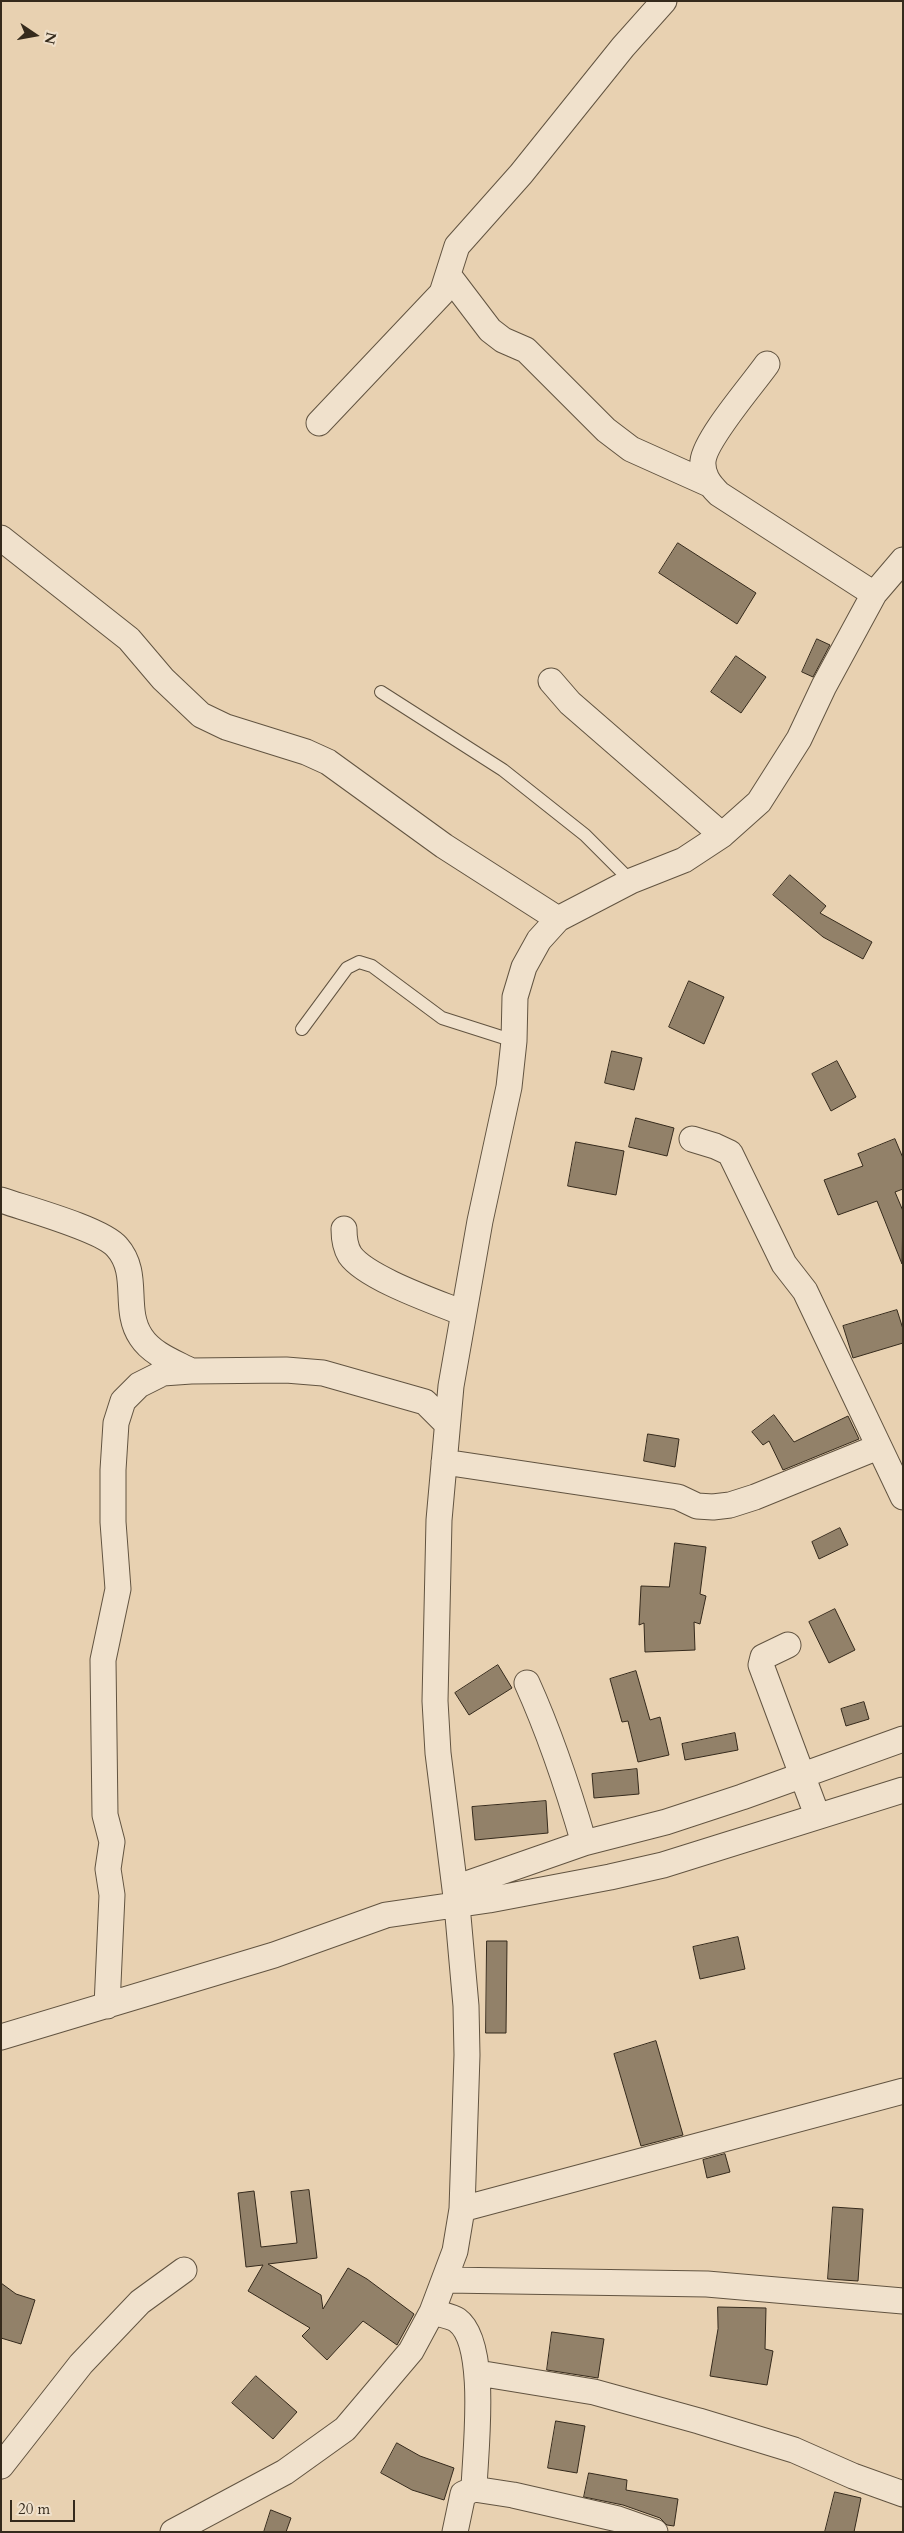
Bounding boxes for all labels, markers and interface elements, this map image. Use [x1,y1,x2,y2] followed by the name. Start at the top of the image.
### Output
[10,10,60,60] north arrow
[40,30,61,46] text: N
[12,2490,78,2522] scale bar
[18,2499,50,2519] text: 20 m

